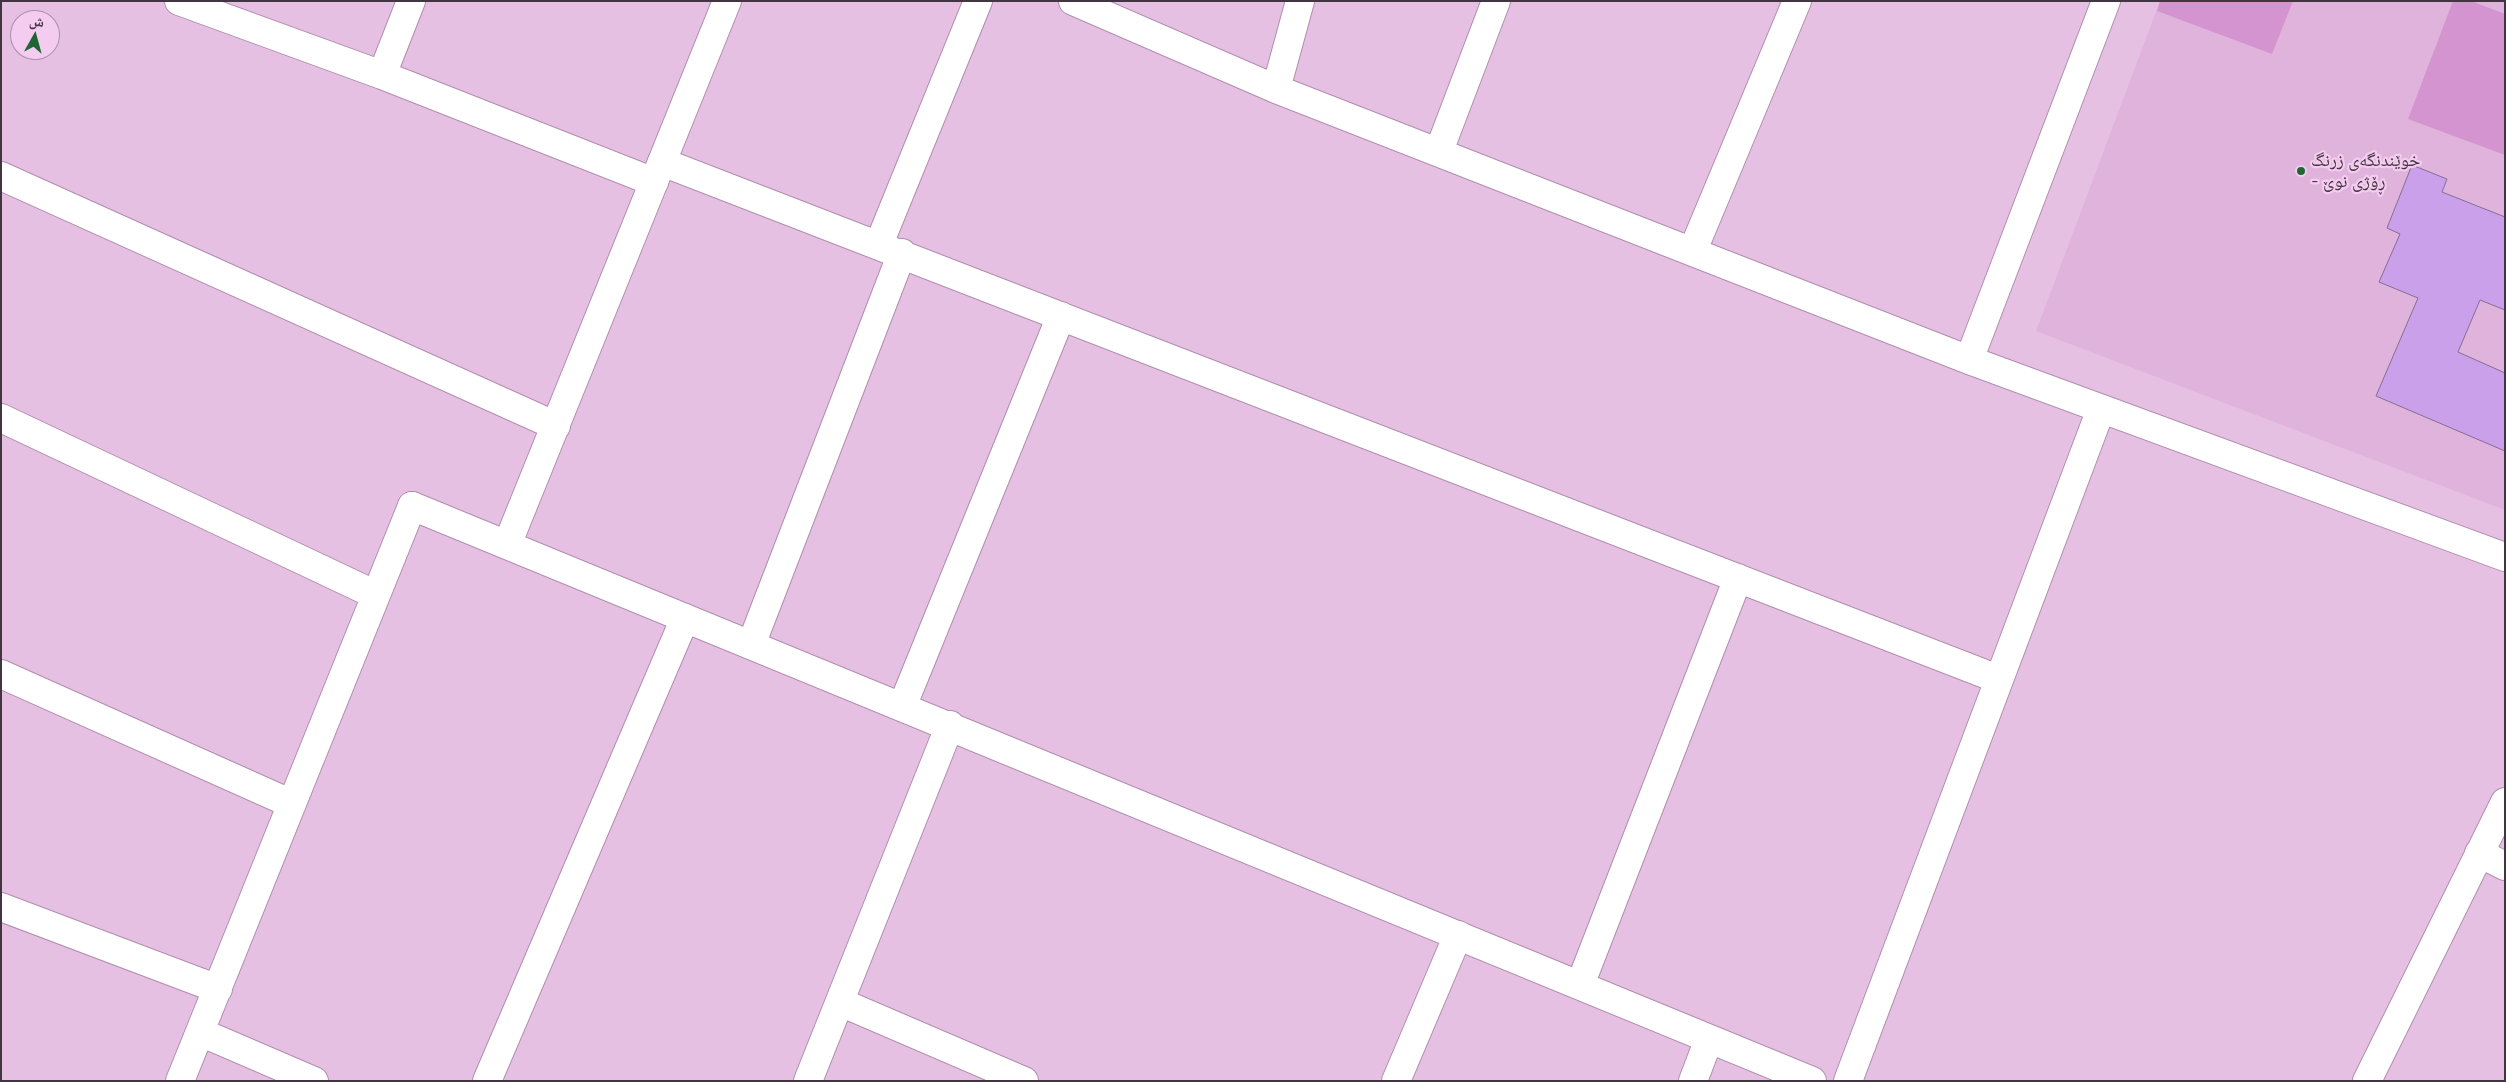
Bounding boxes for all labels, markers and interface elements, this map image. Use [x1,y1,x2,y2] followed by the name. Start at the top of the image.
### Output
[10,10,60,60] north arrow
[28,10,45,31] text: ش
[2311,150,2420,192] place label: خوێندنگەی زرنگ - ڕۆژی نوێ
[2295,165,2307,177] marker: خوێندنگەی زرنگ - ڕۆژی نوێ

